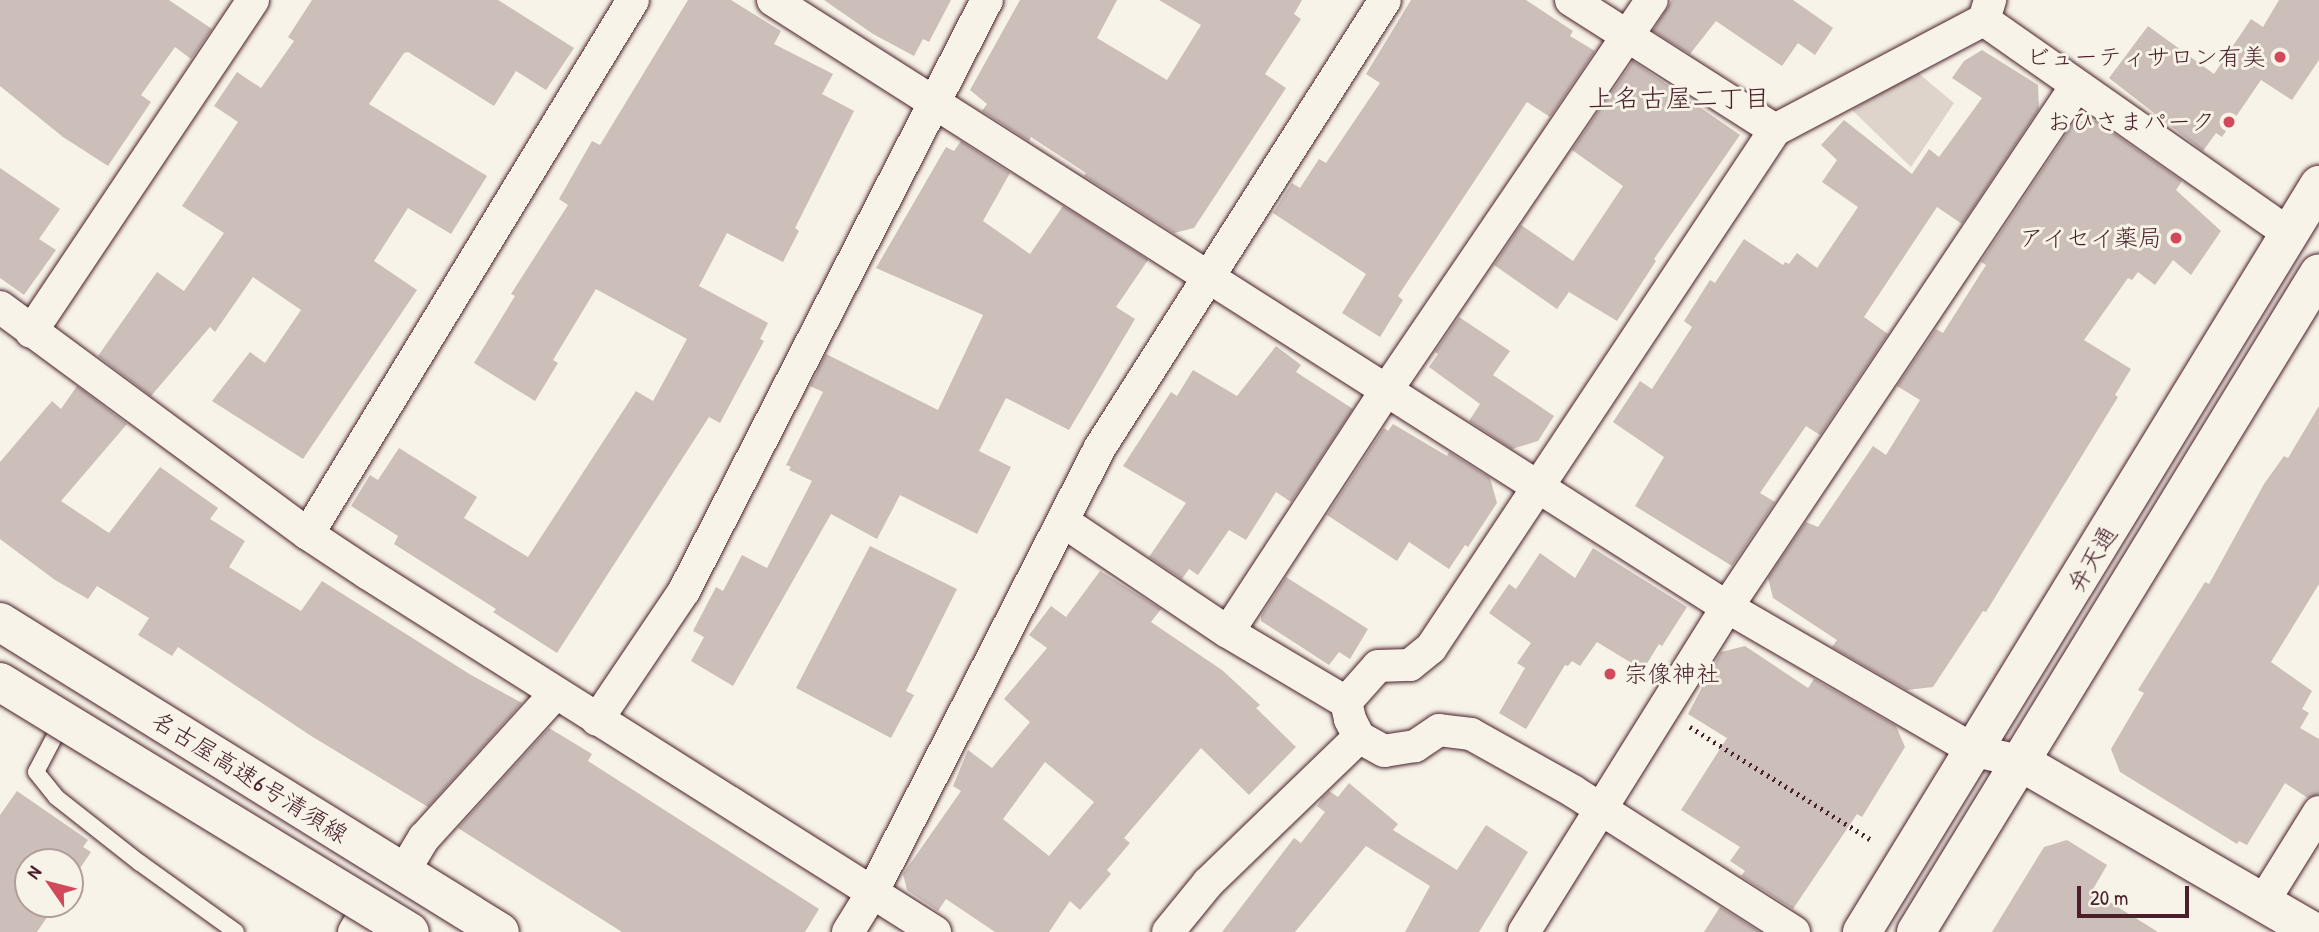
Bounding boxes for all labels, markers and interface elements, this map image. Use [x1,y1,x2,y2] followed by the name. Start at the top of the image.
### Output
[2026,43,2266,71] place label: ビューティサロン有美
[2272,49,2288,65] marker: ビューティサロン有美
[1588,82,1770,114] district label: 上名古屋二丁目
[2047,108,2215,136] place label: おひさまパーク
[2221,114,2237,130] marker: おひさまパーク
[2018,224,2162,252] place label: アイセイ薬局
[2168,230,2184,246] marker: アイセイ薬局
[2061,521,2123,597] street label: 弁天通
[1624,660,1720,688] place label: 宗像神社
[1602,666,1618,682] marker: 宗像神社
[147,705,353,849] street label: 名古屋高速6号清須線
[14,848,84,918] north arrow
[20,861,47,884] text: N
[2081,872,2193,916] scale bar
[2090,883,2128,912] text: 20 m

